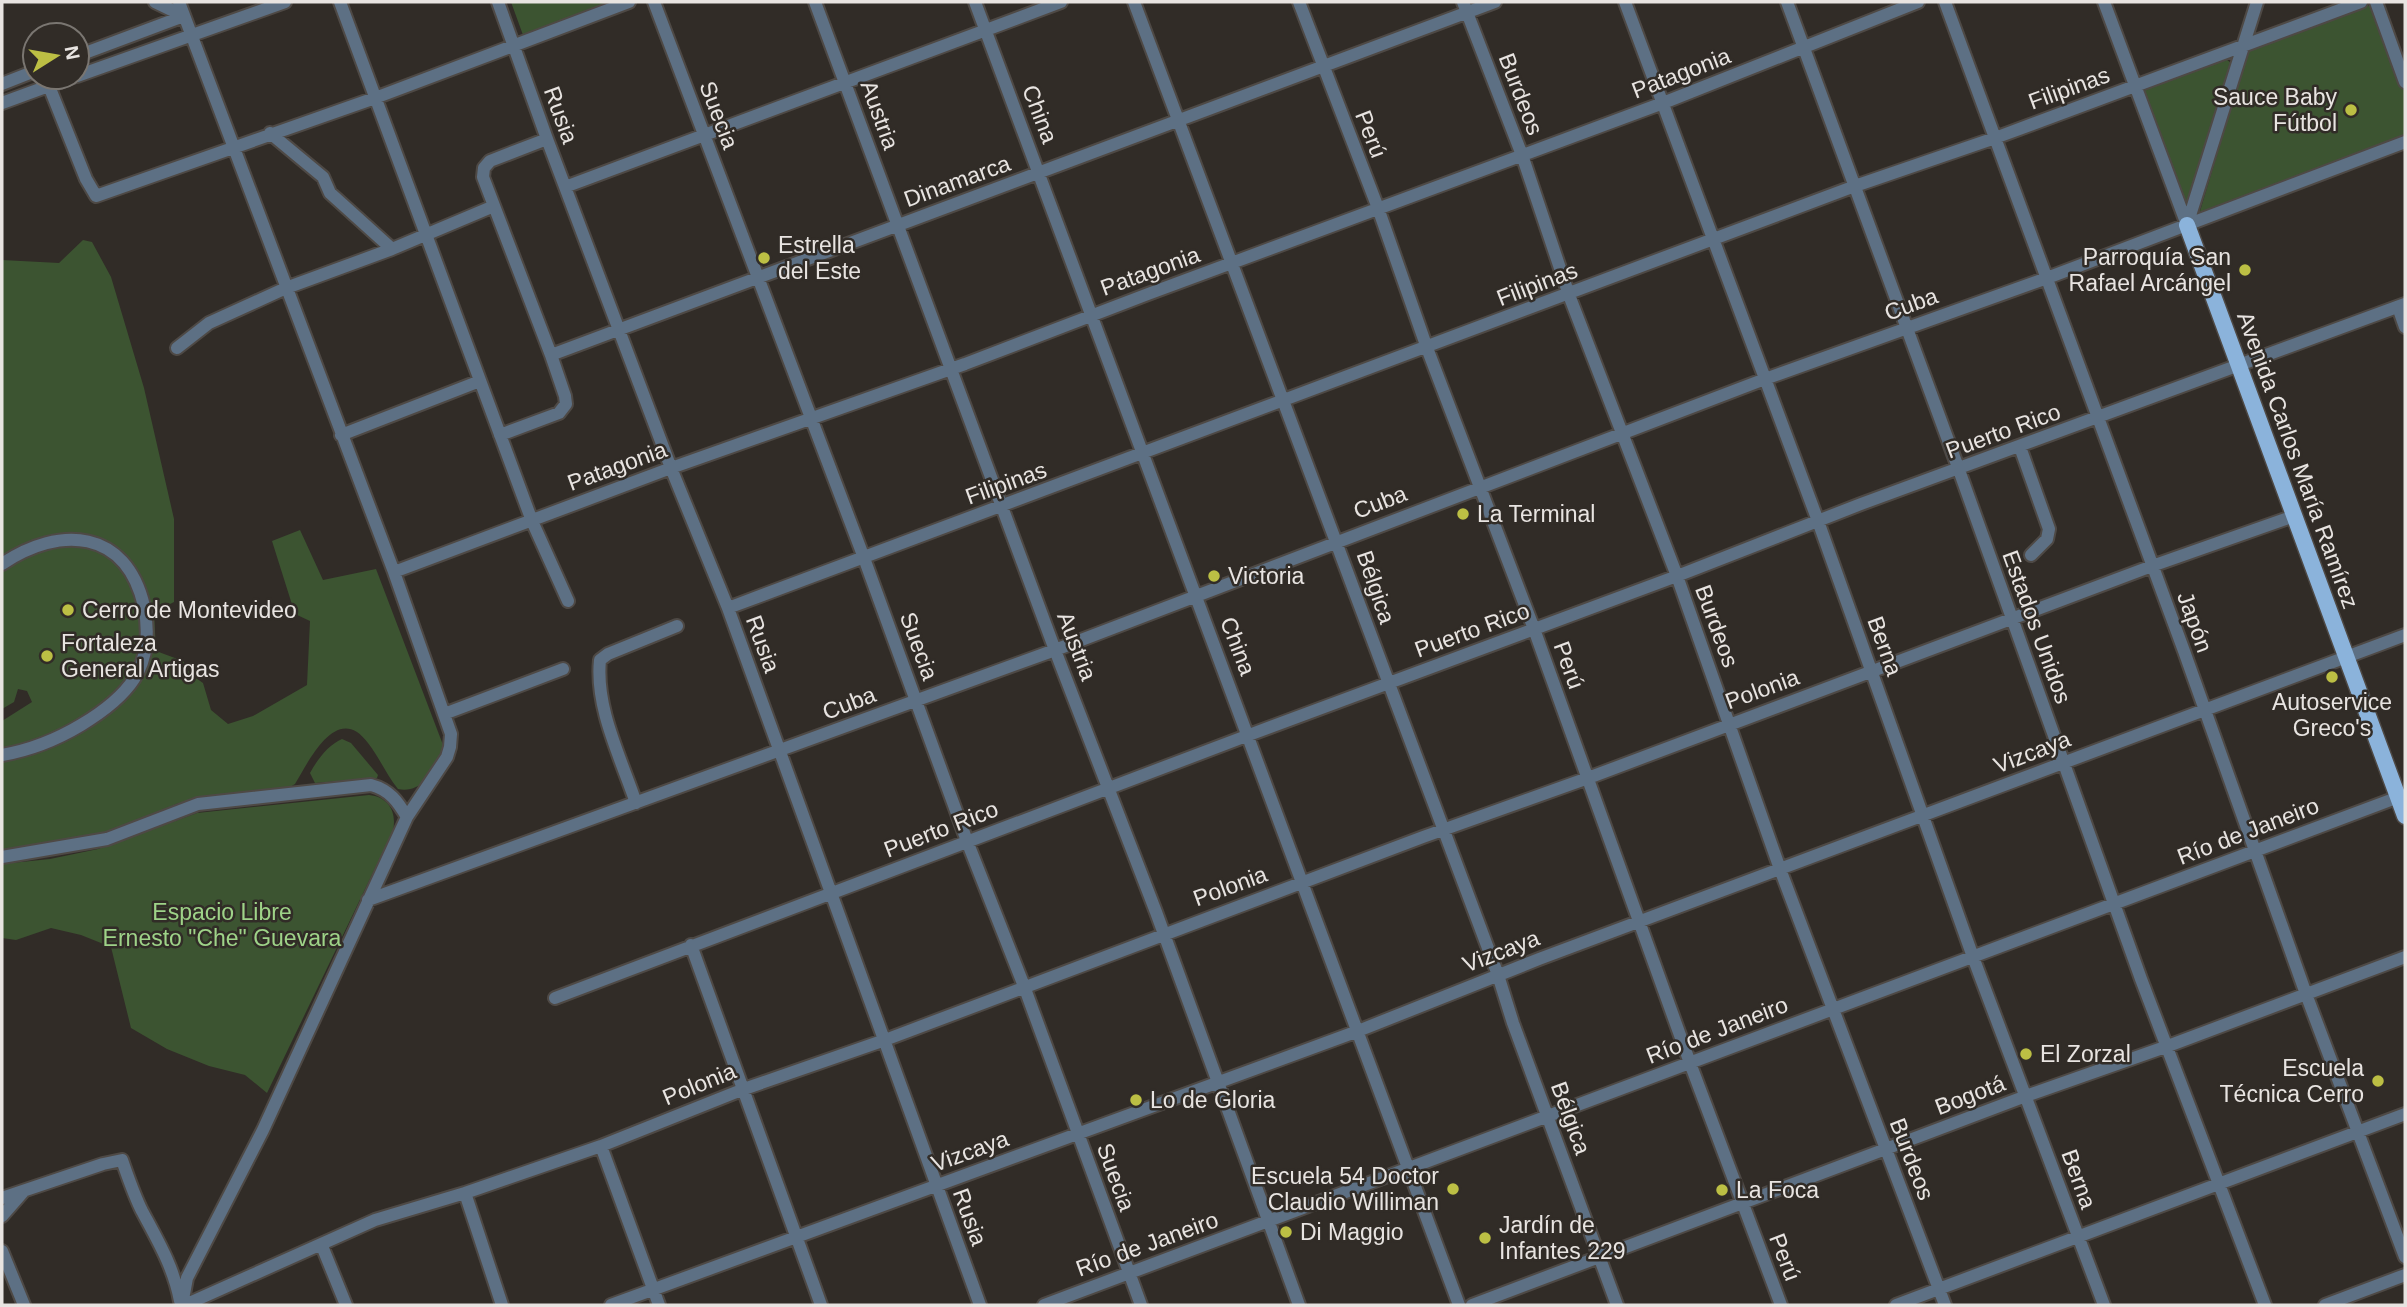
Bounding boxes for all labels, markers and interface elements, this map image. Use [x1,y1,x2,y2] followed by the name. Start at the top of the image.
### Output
[21,21,91,91] north arrow
[1628,42,1734,104] street label: Patagonia
[61,44,84,62] text: N
[1494,49,1548,139] street label: Burdeos
[2025,61,2113,115] street label: Filipinas
[856,77,905,153] street label: Austria
[694,78,744,153] street label: Suecia
[1017,81,1063,147] street label: China
[539,83,583,147] street label: Rusia
[2213,84,2337,136] place label: Sauce Baby Fútbol
[2343,102,2359,118] marker: Sauce Baby Fútbol
[1350,107,1392,161] street label: Perú
[900,150,1014,212] street label: Dinamarca
[778,232,861,284] place label: Estrella del Este
[1097,241,1203,301] street label: Patagonia
[2069,244,2231,296] place label: Parroquía San Rafael Arcángel
[756,250,772,266] marker: Estrella del Este
[1493,257,1581,311] street label: Filipinas
[2237,262,2253,278] marker: Parroquía San Rafael Arcángel
[1881,282,1941,326] street label: Cuba
[2232,308,2364,612] street label: Avenida Carlos María Ramírez
[1942,398,2064,464] street label: Puerto Rico
[564,436,670,496] street label: Patagonia
[962,456,1050,510] street label: Filipinas
[1350,480,1411,524] street label: Cuba
[1477,501,1595,527] place label: La Terminal
[1455,506,1471,522] marker: La Terminal
[1351,547,1401,627] street label: Bélgica
[1997,547,2077,707] street label: Estados Unidos
[1228,563,1304,589] place label: Victoria
[1206,568,1222,584] marker: Victoria
[1690,581,1744,671] street label: Burdeos
[2172,588,2218,656] street label: Japón
[82,597,297,623] place label: Cerro de Montevideo
[1411,597,1533,663] street label: Puerto Rico
[60,602,76,618] marker: Cerro de Montevideo
[1052,608,1102,684] street label: Austria
[895,609,943,684] street label: Suecia
[741,612,785,676] street label: Rusia
[1215,613,1261,679] street label: China
[1862,613,1908,679] street label: Berna
[61,630,220,682] place label: Fortaleza General Artigas
[1548,638,1590,692] street label: Perú
[39,648,55,664] marker: Fortaleza General Artigas
[1722,664,1803,714] street label: Polonia
[2324,669,2340,685] marker: Autoservice Greco's
[819,681,880,725] street label: Cuba
[2272,689,2392,741] place label: Autoservice Greco's
[1990,725,2074,778] street label: Vizcaya
[2174,792,2322,870] street label: Río de Janeiro
[880,795,1002,863] street label: Puerto Rico
[1190,861,1271,911] street label: Polonia
[103,899,342,951] park label: Espacio Libre Ernesto "Che" Guevara
[1459,924,1543,977] street label: Vizcaya
[1643,991,1791,1069] street label: Río de Janeiro
[2040,1041,2131,1067] place label: El Zorzal
[2018,1046,2034,1062] marker: El Zorzal
[2220,1055,2364,1107] place label: Escuela Técnica Cerro
[659,1057,740,1110] street label: Polonia
[1931,1070,2009,1120] street label: Bogotá
[2370,1073,2386,1089] marker: Escuela Técnica Cerro
[1546,1078,1596,1158] street label: Bélgica
[1150,1087,1276,1113] place label: Lo de Gloria
[1128,1092,1144,1108] marker: Lo de Gloria
[1885,1114,1939,1204] street label: Burdeos
[928,1125,1012,1177] street label: Vizcaya
[1092,1140,1140,1215] street label: Suecia
[2056,1146,2102,1212] street label: Berna
[1251,1163,1439,1215] place label: Escuela 54 Doctor Claudio Williman
[1736,1177,1819,1203] place label: La Foca
[1445,1181,1461,1197] marker: Escuela 54 Doctor Claudio Williman
[1714,1182,1730,1198] marker: La Foca
[948,1185,992,1249] street label: Rusia
[1072,1206,1222,1282] street label: Río de Janeiro
[1499,1212,1626,1264] place label: Jardín de Infantes 229
[1300,1219,1404,1245] place label: Di Maggio
[1278,1224,1294,1240] marker: Di Maggio
[1477,1230,1493,1246] marker: Jardín de Infantes 229
[1764,1230,1806,1284] street label: Perú

